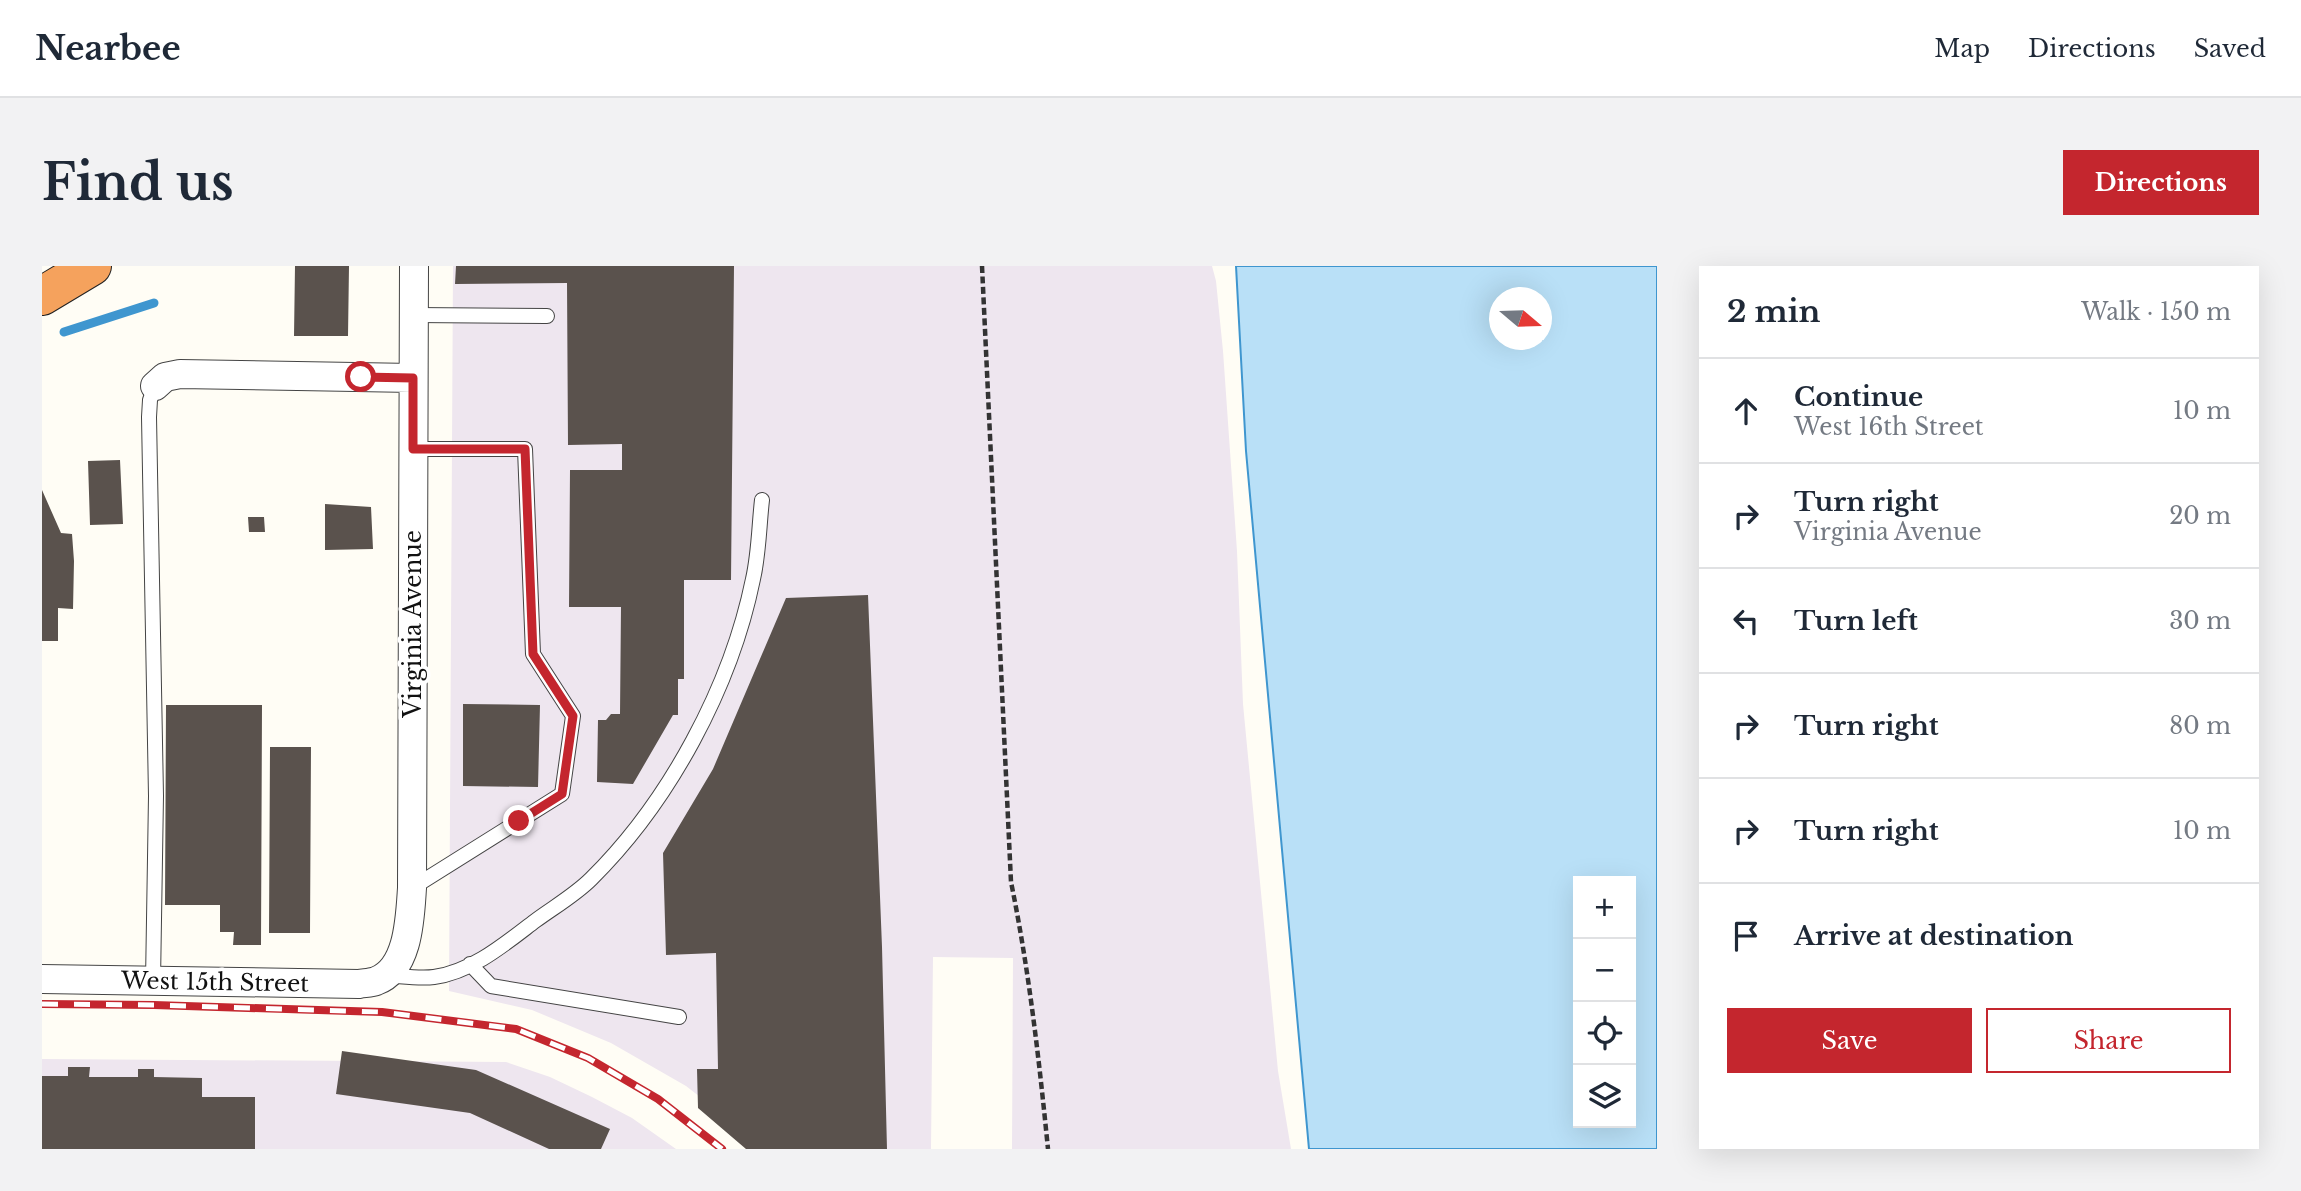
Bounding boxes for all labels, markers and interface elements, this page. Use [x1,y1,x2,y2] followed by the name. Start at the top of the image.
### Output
[35,28,181,69] text: Nearbee
[1934,34,1990,63] text: Map
[2028,34,2156,63] text: Directions
[2194,34,2266,63] text: Saved
[2063,150,2259,215] button: Directions
[42,152,234,213] text: Find us
[1489,287,1552,350] north arrow
[1727,293,1820,330] text: 2 min
[2081,298,2231,326] text: Walk · 150 m
[345,361,376,392] route start
[1794,381,1923,413] text: Continue
[1727,392,1765,430] icon: ahead
[2173,397,2231,425] text: 10 m
[1794,413,1984,441] text: West 16th Street
[1794,486,1939,518] text: Turn right
[1727,497,1765,535] icon: right
[2169,502,2231,530] text: 20 m
[1794,518,1982,546] text: Virginia Avenue
[399,530,427,719] street label: Virginia Avenue
[1727,602,1765,640] icon: left
[1794,605,1918,637] text: Turn left
[2169,607,2231,635] text: 30 m
[1727,707,1765,745] icon: right
[1794,710,1939,742] text: Turn right
[2169,712,2231,740] text: 80 m
[503,805,534,836] route end
[1727,812,1765,850] icon: right
[1794,815,1939,847] text: Turn right
[2173,817,2231,845] text: 10 m
[1573,876,1636,1128] map controls
[1573,876,1636,939] button: +
[1727,917,1765,955] icon: arrive
[1794,920,2074,952] text: Arrive at destination
[1573,939,1636,1002] button: −
[120,966,309,998] street label: West 15th Street
[1573,1002,1636,1065] button: locate
[1727,1008,1972,1073] button: Save
[1986,1008,2231,1073] button: Share
[1573,1065,1636,1128] button: layers

